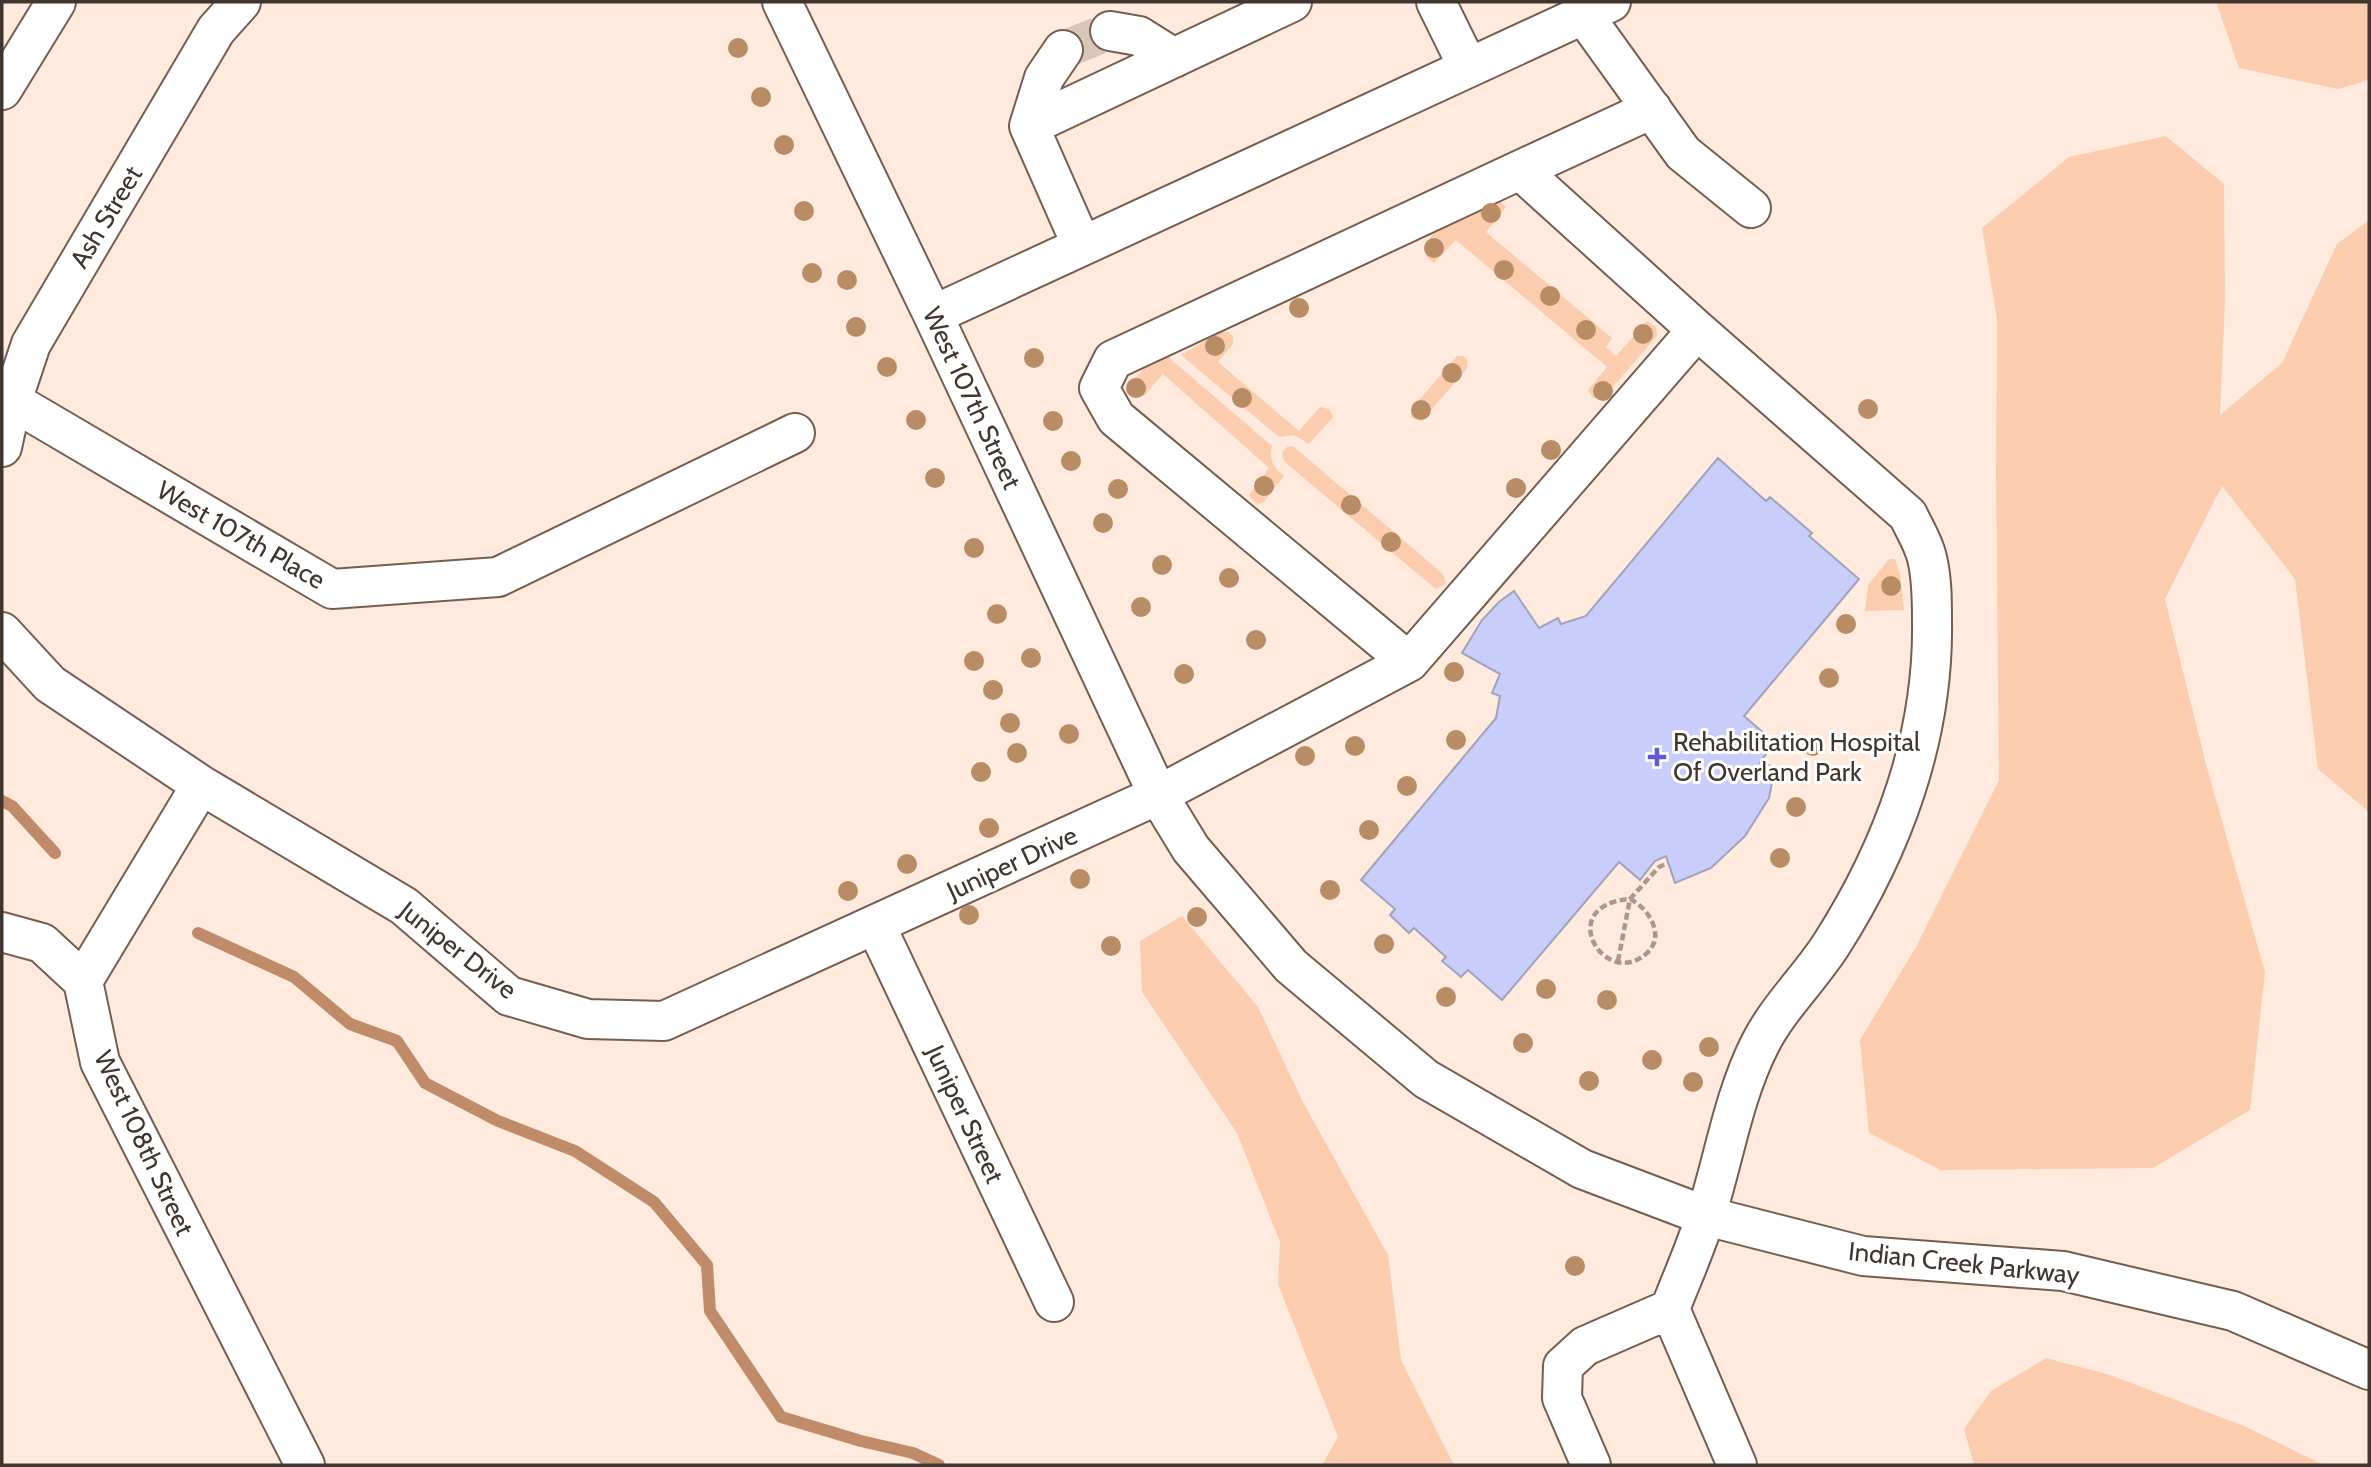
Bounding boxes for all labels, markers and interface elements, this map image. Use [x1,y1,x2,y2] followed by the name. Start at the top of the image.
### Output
[63,160,149,274] street label: Ash Street
[916,302,1028,494] street label: West 107th Street
[151,474,331,596] street label: West 107th Place
[1673,726,1920,788] place label: Rehabilitation Hospital Of Overland Park
[1647,747,1667,767] marker: Rehabilitation Hospital Of Overland Park
[941,819,1082,908] street label: Juniper Drive
[392,894,523,1006] street label: Juniper Drive
[919,1039,1011,1188] street label: Juniper Street
[87,1046,201,1241] street label: West 108th Street
[1847,1235,2081,1291] street label: Indian Creek Parkway

